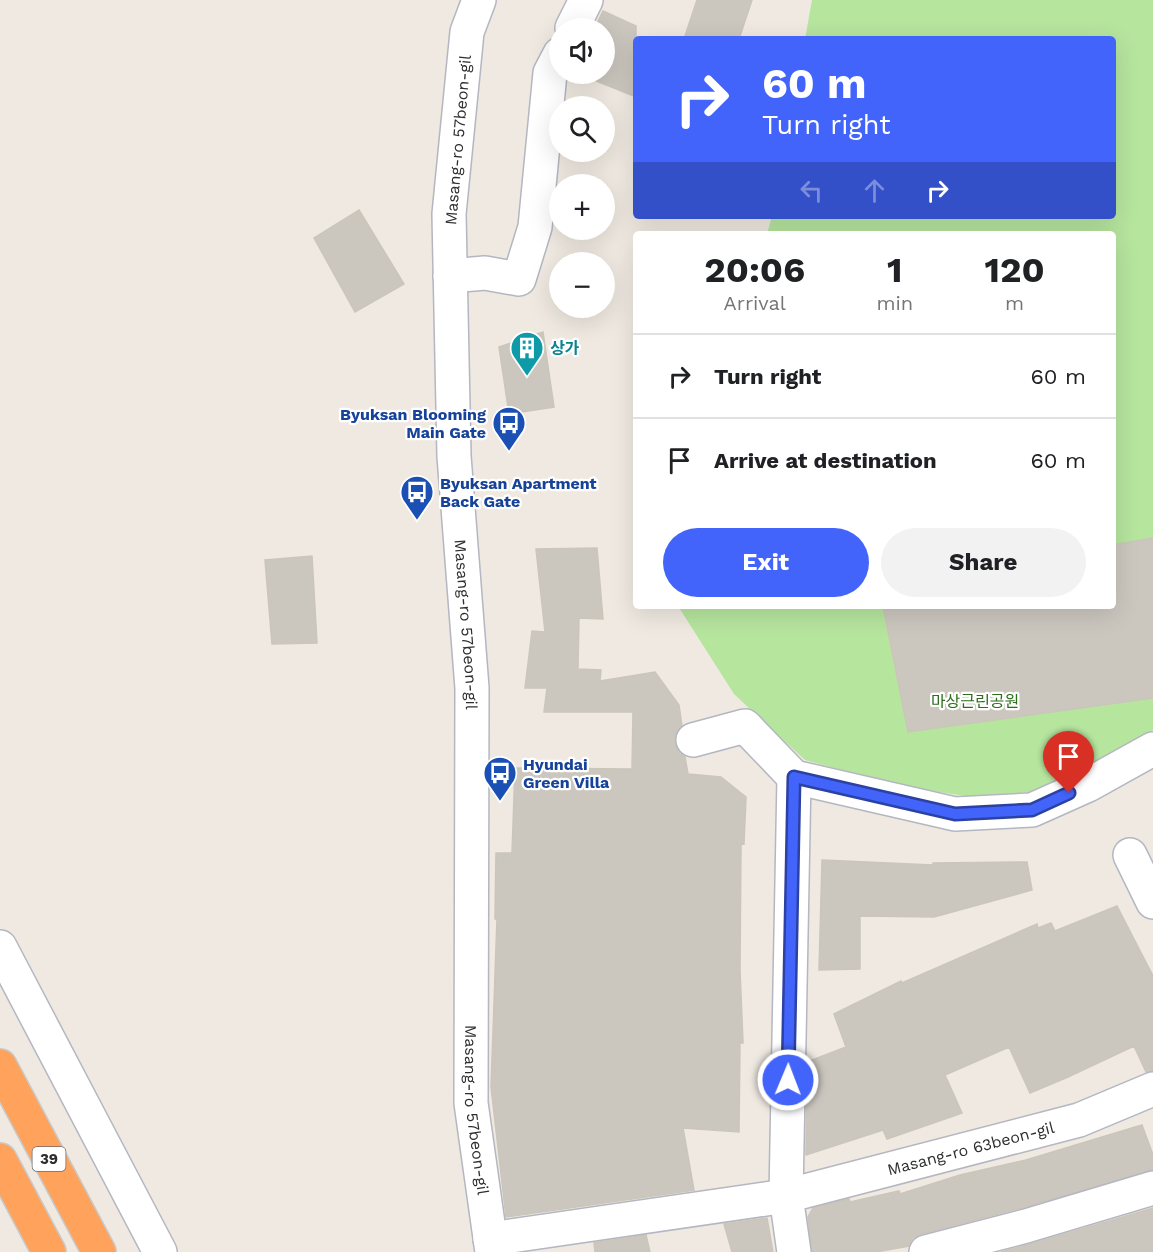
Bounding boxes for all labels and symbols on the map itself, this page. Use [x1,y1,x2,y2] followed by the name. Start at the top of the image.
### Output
[441,54,475,226] street label: Masang-ro 57beon-gil
[509,330,545,377] building icon: 상가
[550,339,580,358] place label: 상가
[340,405,486,442] place label: Byuksan Blooming Main Gate
[491,405,527,452] bus stop icon: Byuksan Blooming Main Gate
[399,474,435,521] bus stop icon: Byuksan Apartment Back Gate
[440,474,597,511] place label: Byuksan Apartment Back Gate
[451,538,482,710] street label: Masang-ro 57beon-gil
[931,692,1019,711] park label: 마상근린공원
[1043,731,1094,793] pin
[482,755,518,802] bus stop icon: Hyundai Green Villa
[523,755,610,792] place label: Hyundai Green Villa
[461,1025,493,1196] street label: Masang-ro 57beon-gil
[756,1048,820,1112] position arrow
[885,1117,1056,1179] street label: Masang-ro 63beon-gil
[32,1147,66,1171] road number: 39

